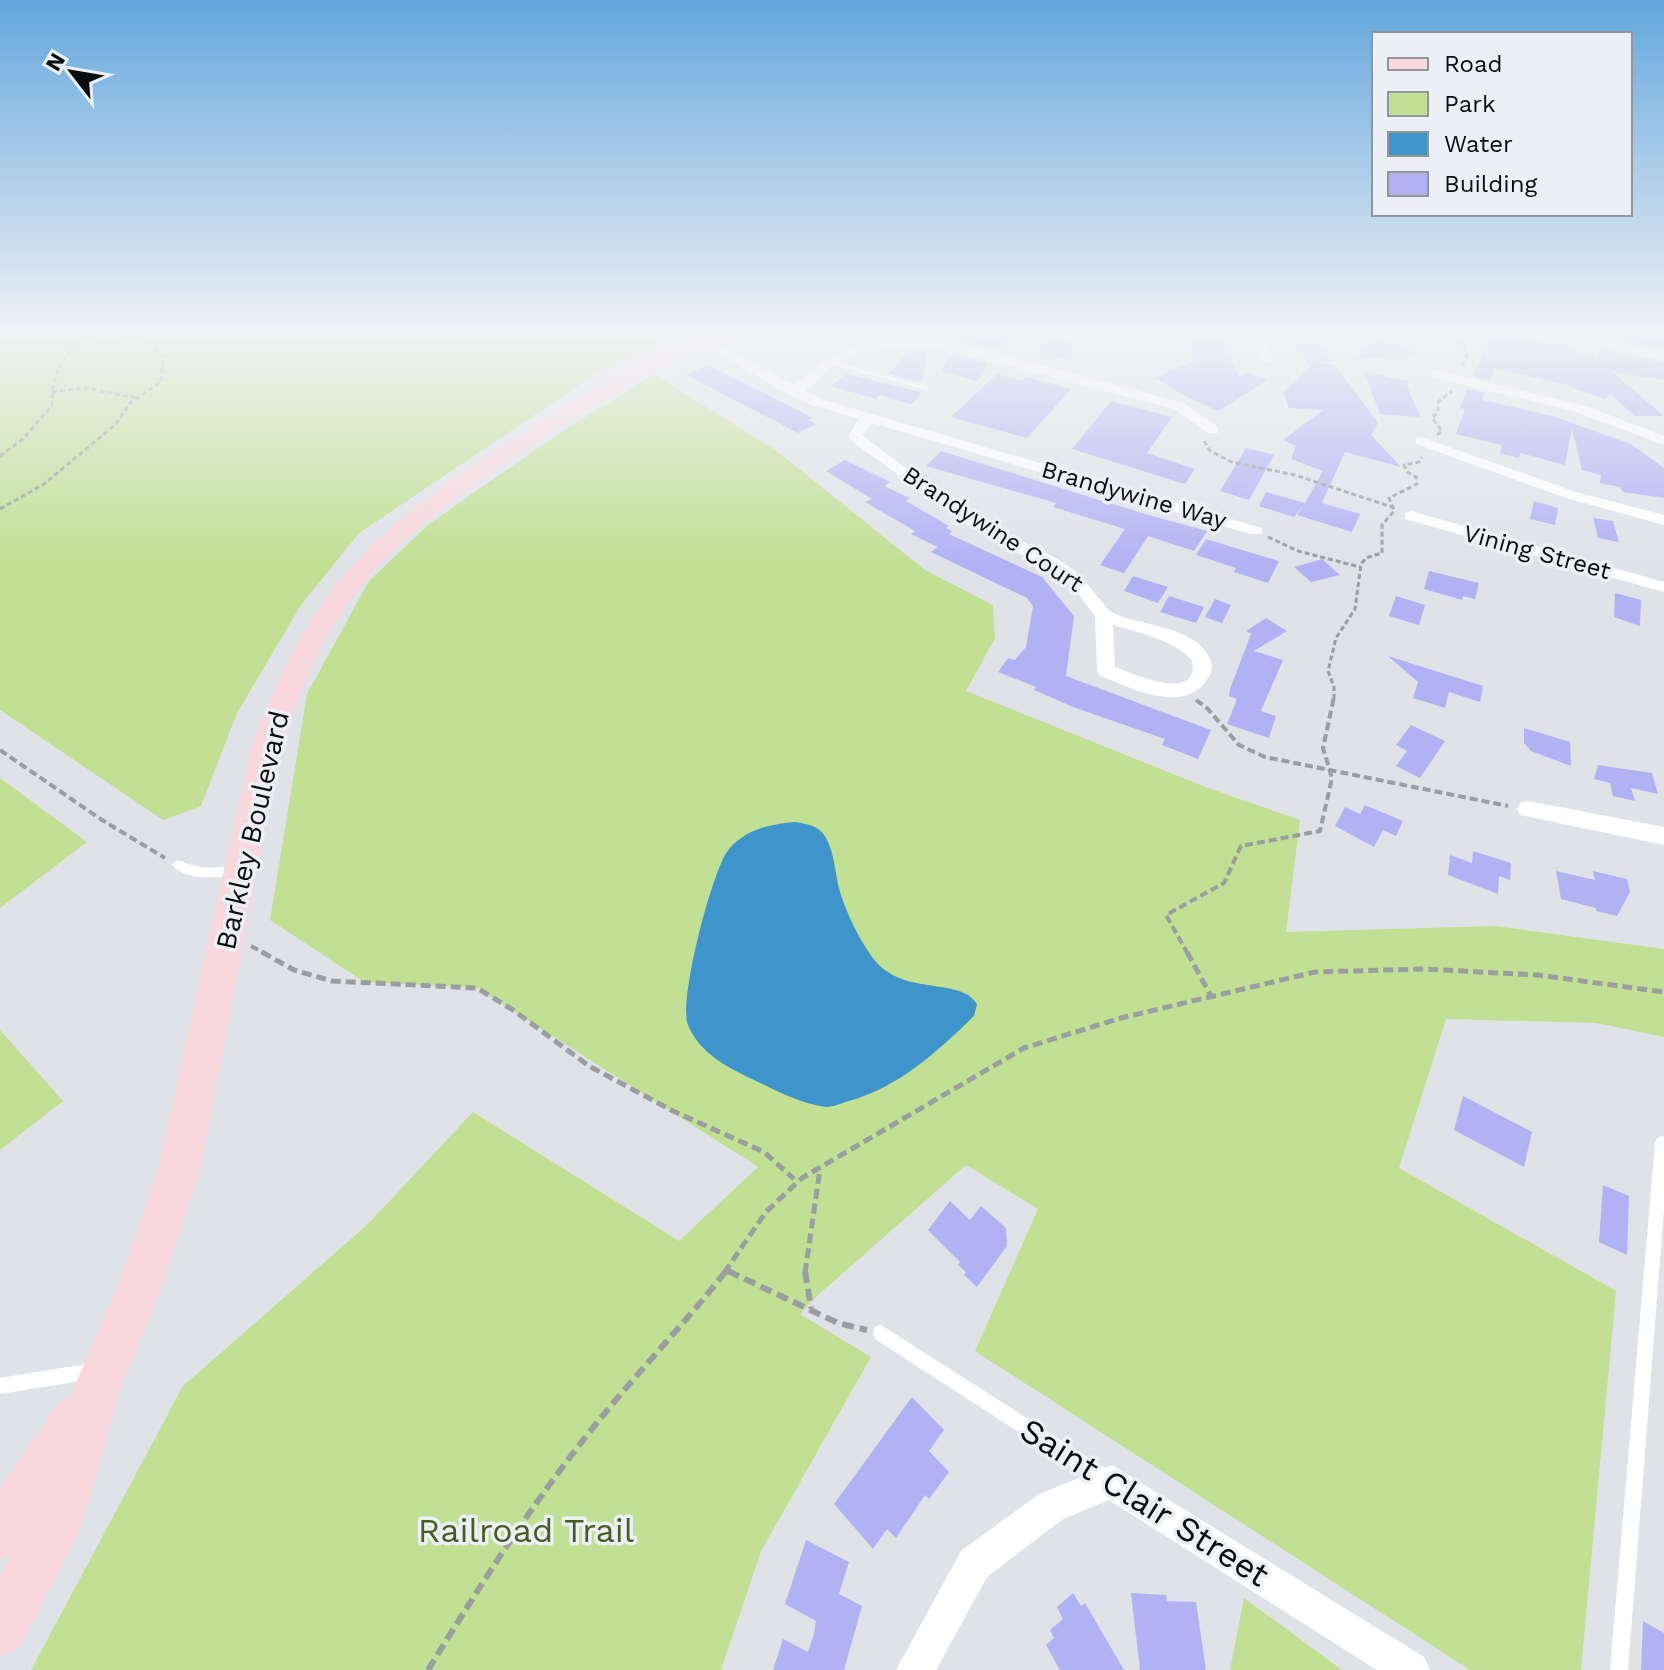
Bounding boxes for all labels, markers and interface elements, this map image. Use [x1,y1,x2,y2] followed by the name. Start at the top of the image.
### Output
[32,32,112,112] north arrow
[1372,32,1632,216] legend
[40,49,70,75] text: N
[1444,50,1503,78] text: Road
[1444,90,1496,118] text: Park
[1444,130,1513,158] text: Water
[1444,170,1537,198] text: Building
[1038,455,1230,535] street label: Brandywine Way
[898,460,1088,598] street label: Brandywine Court
[1460,519,1614,585] street label: Vining Street
[209,707,296,953] street label: Barkley Boulevard
[1013,1409,1277,1595] street label: Saint Clair Street
[418,1510,635,1550] park label: Railroad Trail

